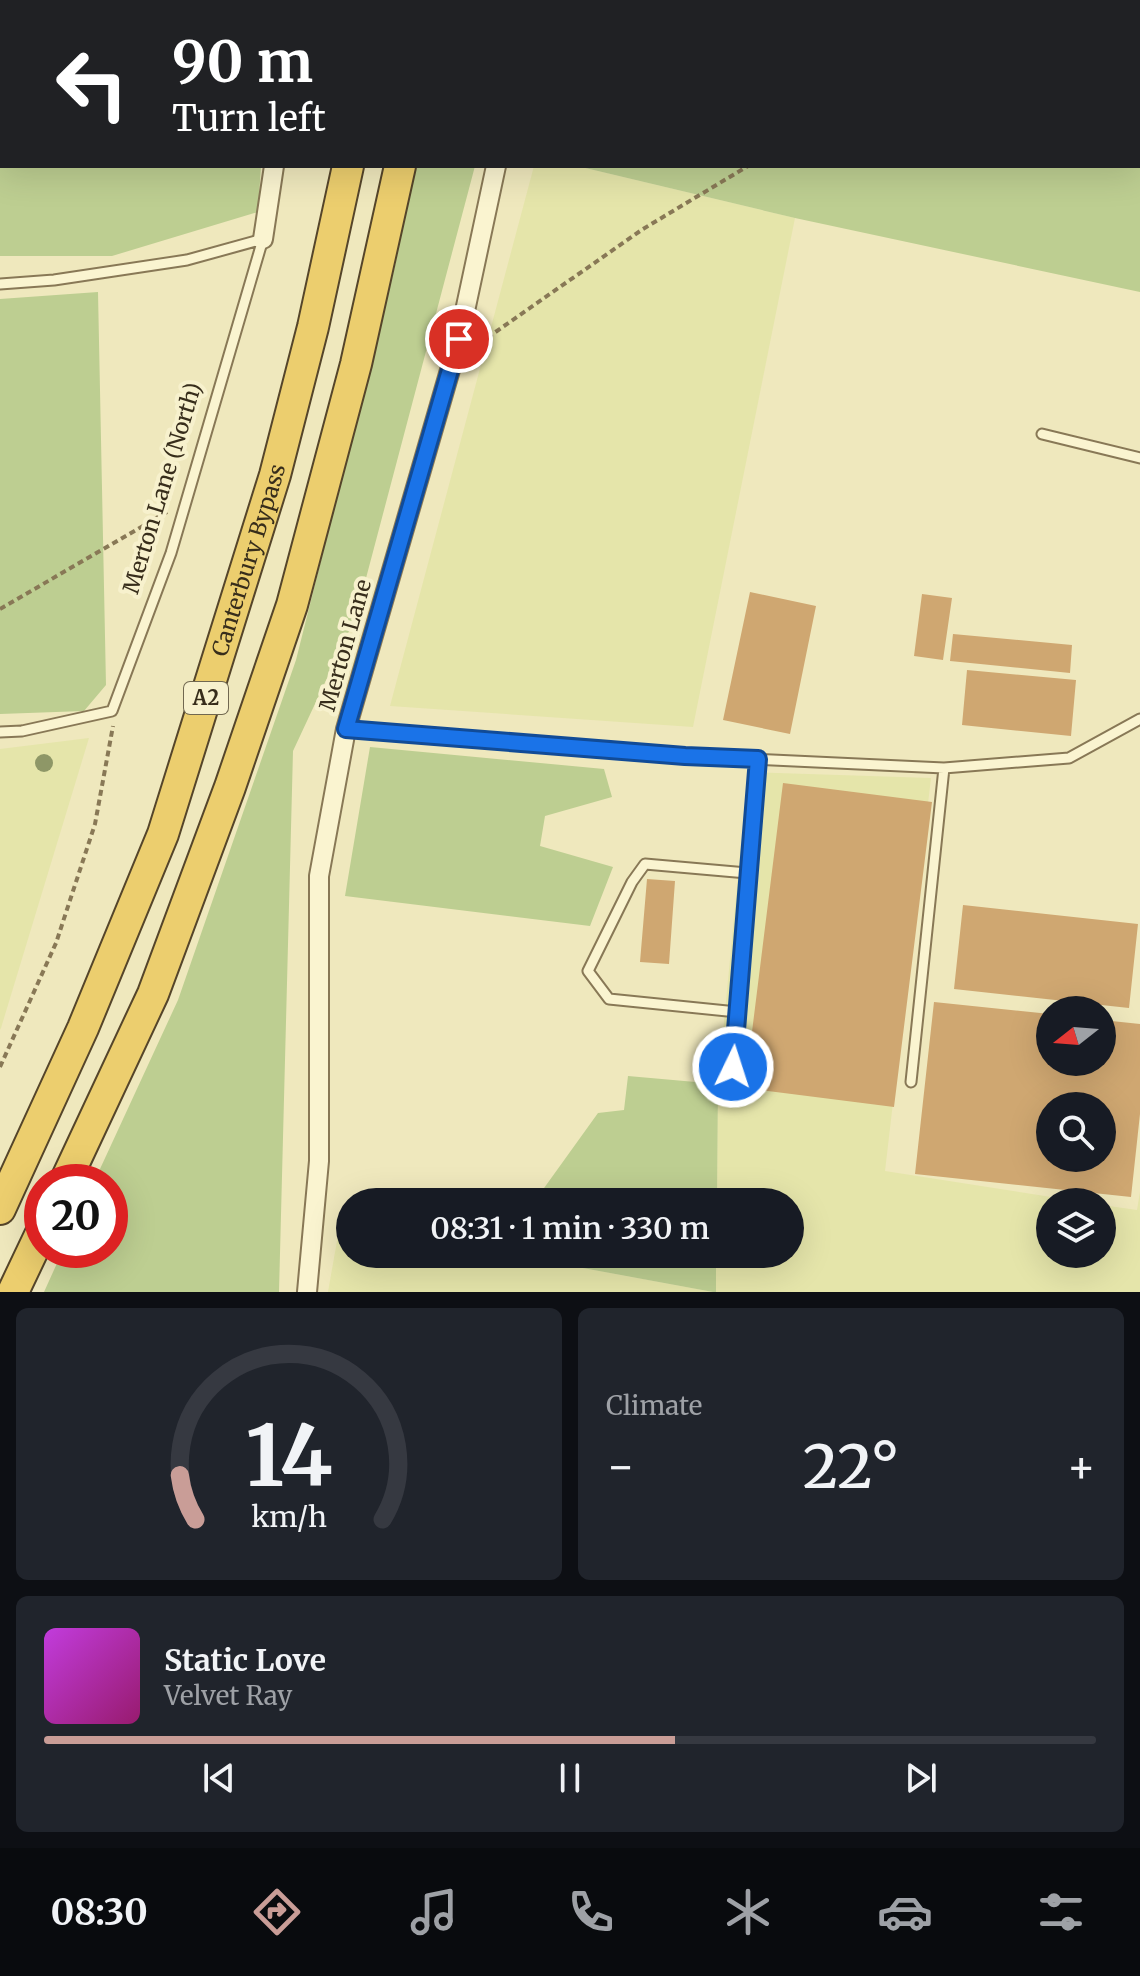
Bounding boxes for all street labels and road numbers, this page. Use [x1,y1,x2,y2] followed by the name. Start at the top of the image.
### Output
[117,379,207,597] street label: Merton Lane (North)
[205,461,291,660] street label: Canterbury Bypass
[313,576,377,714] street label: Merton Lane
[184,682,228,714] road number: A2

